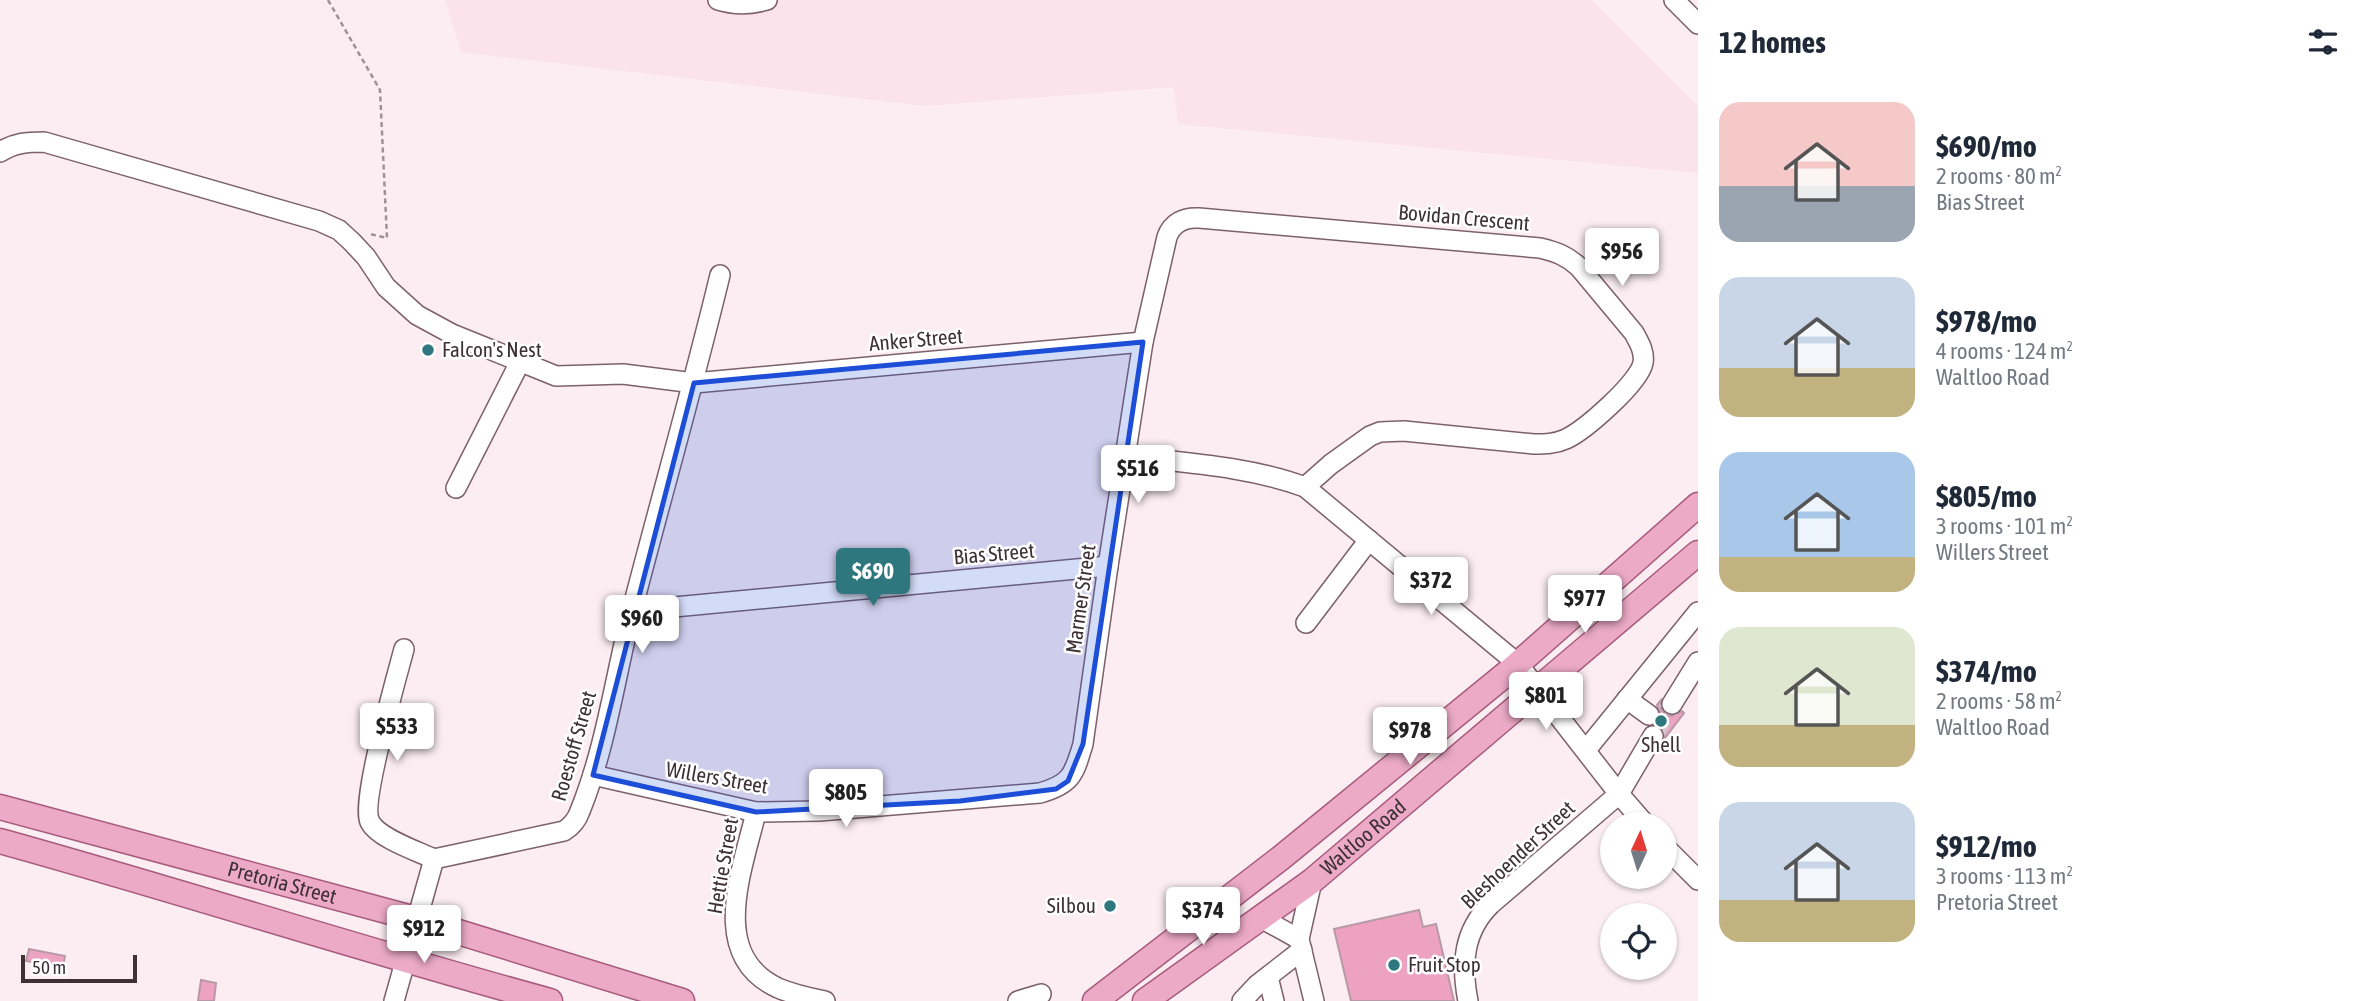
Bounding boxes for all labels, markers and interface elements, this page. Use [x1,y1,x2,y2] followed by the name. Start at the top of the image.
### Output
[2304,23,2342,61] icon: filters
[1719,25,1826,59] text: 12 homes
[1936,129,2037,163] text: $690/mo
[1775,130,1859,214] icon: home
[1936,163,2062,189] text: 2 rooms · 80 m²
[1936,189,2025,215] text: Bias Street
[1397,199,1531,235] street label: Bovidan Crescent
[1581,229,1663,288] pin: $956
[1601,238,1643,264] text: $956
[1936,304,2037,338] text: $978/mo
[1775,305,1859,389] icon: home
[868,323,964,355] street label: Anker Street
[442,337,542,361] place label: Falcon's Nest
[1936,338,2073,364] text: 4 rooms · 124 m²
[420,342,436,358] marker: Falcon's Nest
[1936,364,2050,390] text: Waltloo Road
[1097,446,1179,505] pin: $516
[1117,455,1159,481] text: $516
[1936,479,2037,513] text: $805/mo
[1775,480,1859,564] icon: home
[1936,513,2073,539] text: 3 rooms · 101 m²
[953,538,1035,568] street label: Bias Street
[1936,539,2049,565] text: Willers Street
[1060,543,1100,655] street label: Marmer Street
[832,548,914,608] pin: $690
[852,558,894,584] text: $690
[1390,558,1472,617] pin: $372
[1410,567,1452,593] text: $372
[1544,576,1626,635] pin: $977
[1564,585,1606,611] text: $977
[601,596,683,655] pin: $960
[621,605,663,631] text: $960
[1936,654,2037,688] text: $374/mo
[1775,655,1859,739] icon: home
[1505,672,1587,732] pin: $801
[1525,682,1567,708] text: $801
[546,688,600,804] street label: Roestoff Street
[1936,688,2062,714] text: 2 rooms · 58 m²
[356,704,438,763] pin: $533
[1369,708,1451,767] pin: $978
[376,713,418,739] text: $533
[1653,713,1669,729] marker: Shell
[1936,714,2050,740] text: Waltloo Road
[1389,717,1431,743] text: $978
[1641,732,1681,756] place label: Shell
[664,756,770,798] street label: Willers Street
[805,770,887,829] pin: $805
[825,779,867,805] text: $805
[1315,794,1410,879] street label: Waltloo Road
[1455,795,1579,913] street label: Bleshoender Street
[1600,812,1676,889] north arrow
[1600,812,1677,980] map controls
[702,816,742,916] street label: Hettie Street
[1936,829,2037,863] text: $912/mo
[1775,830,1859,914] icon: home
[225,856,339,908] street label: Pretoria Street
[1936,863,2073,889] text: 3 rooms · 113 m²
[1162,888,1244,947] pin: $374
[1936,889,2058,915] text: Pretoria Street
[1047,893,1096,917] place label: Silbou
[1182,897,1224,923] text: $374
[1102,898,1118,914] marker: Silbou
[1600,903,1677,980] button: locate
[383,906,465,965] pin: $912
[403,915,445,941] text: $912
[21,952,136,984] scale bar
[1408,952,1481,976] place label: Fruit Stop
[32,956,66,978] text: 50 m
[1386,957,1402,973] marker: Fruit Stop

